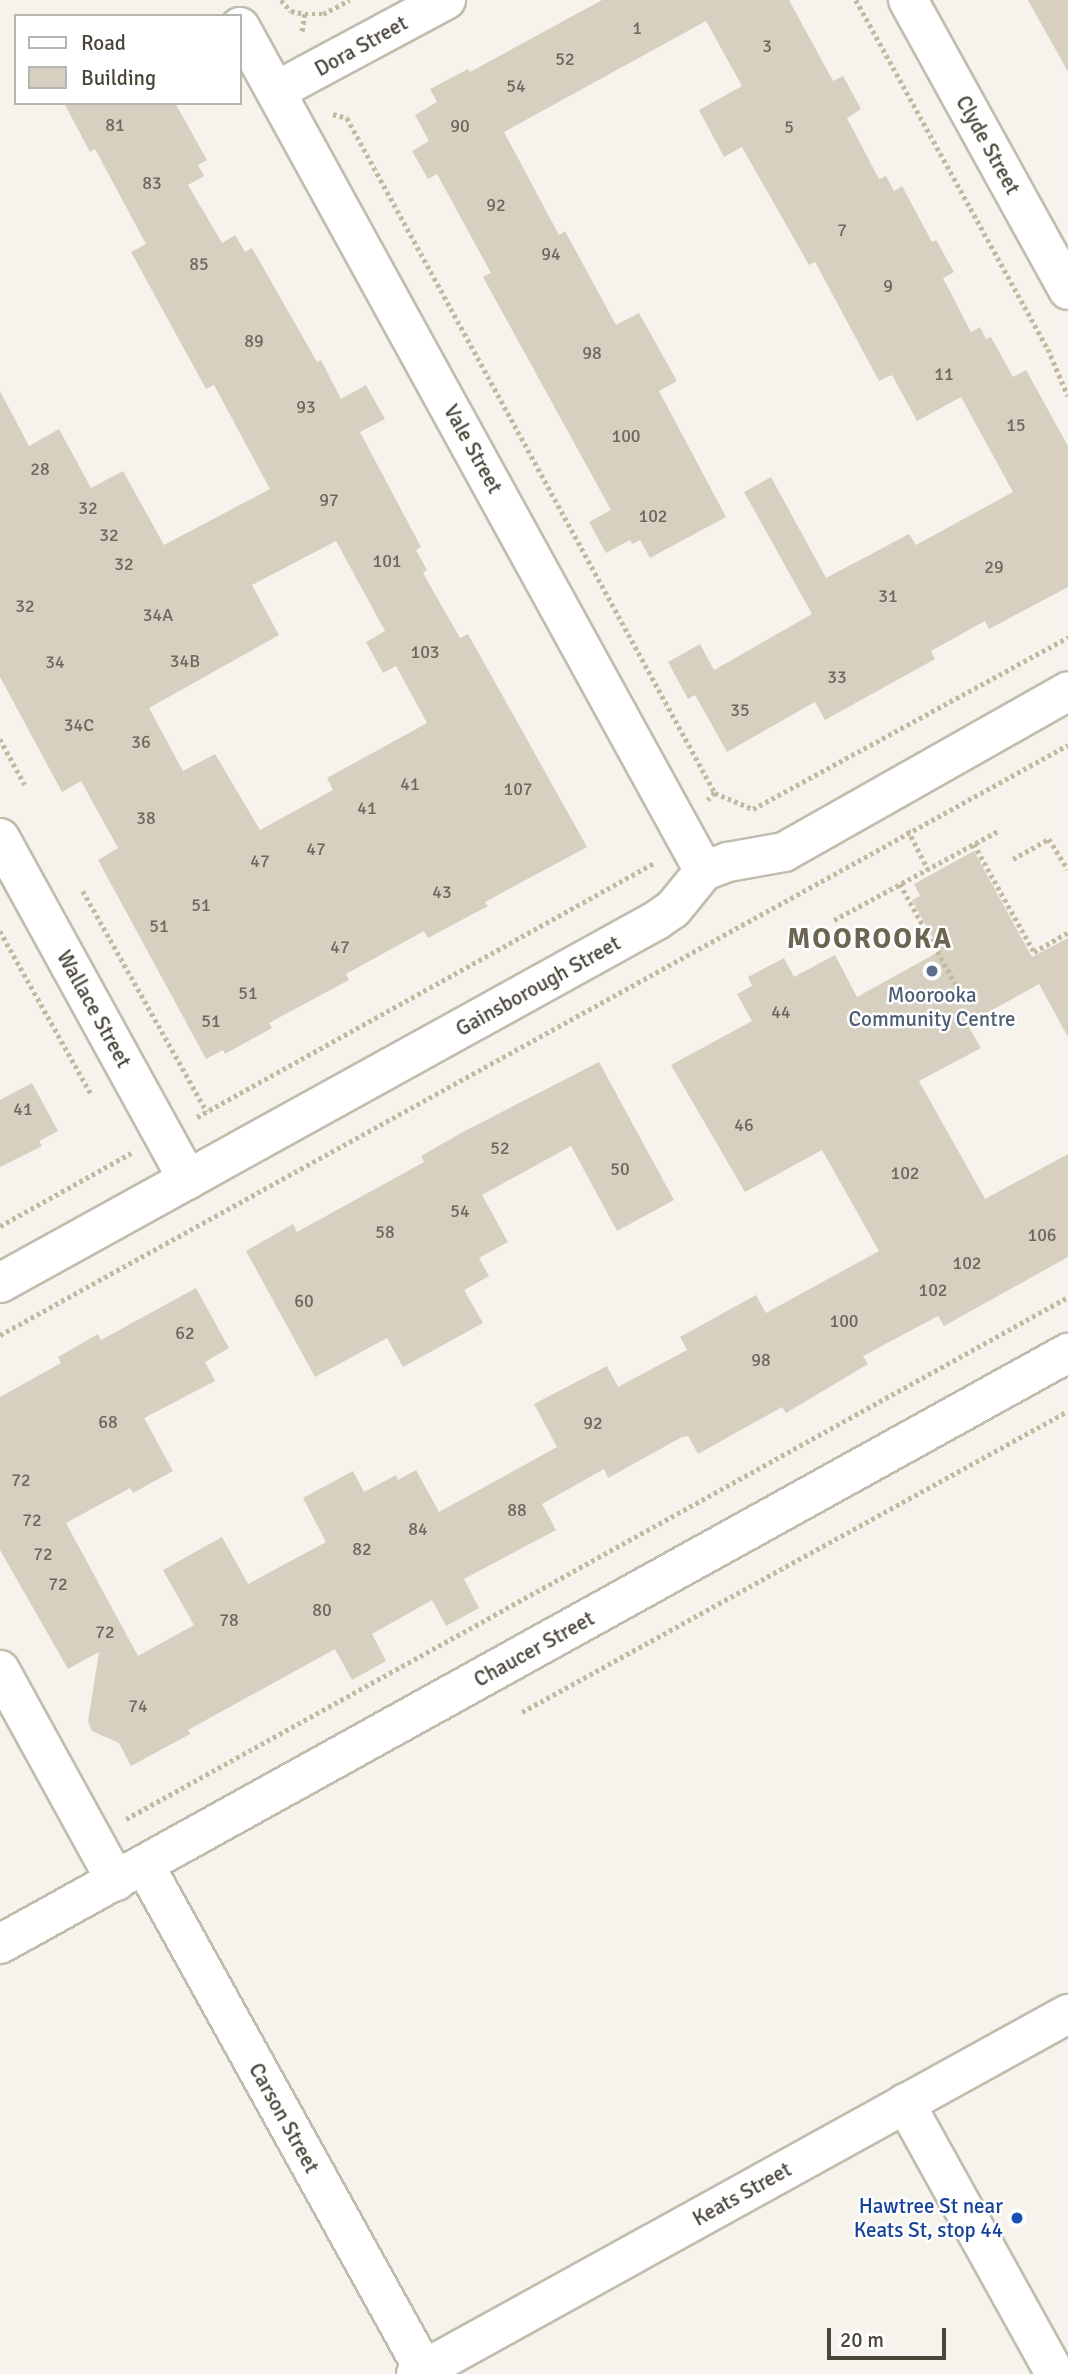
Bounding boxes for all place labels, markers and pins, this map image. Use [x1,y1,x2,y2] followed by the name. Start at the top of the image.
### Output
[924,963,940,979] marker: Moorooka Community Centre
[848,982,1016,1032] place label: Moorooka Community Centre
[854,2193,1003,2243] place label: Hawtree St near Keats St, stop 44
[1009,2210,1025,2226] marker: Hawtree St near Keats St, stop 44

